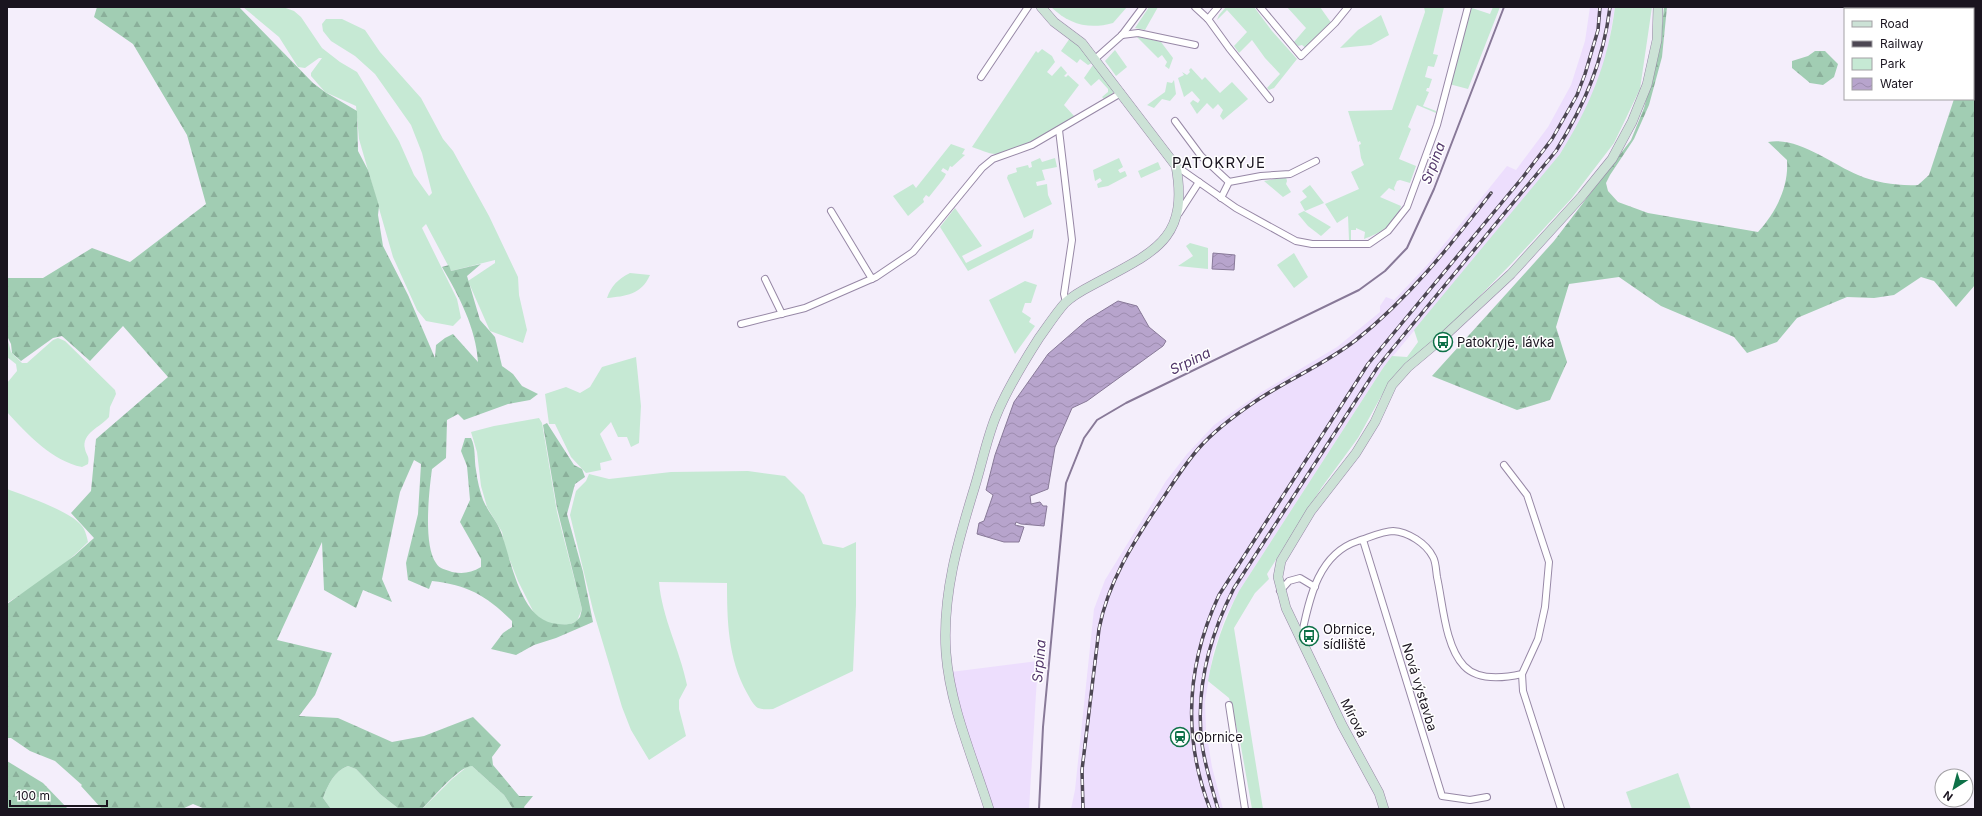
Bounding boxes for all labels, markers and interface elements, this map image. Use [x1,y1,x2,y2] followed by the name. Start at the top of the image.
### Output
[1844,8,1974,100] legend
[1880,16,1909,31] text: Road
[1880,36,1924,51] text: Railway
[1880,56,1906,71] text: Park
[1880,76,1914,91] text: Water
[1417,139,1448,186] water label: Srpina
[1172,153,1266,172] district label: PATOKRYJE
[1432,331,1454,353] bus stop icon: Patokryje, lávka
[1457,334,1554,350] place label: Patokryje, lávka
[1167,343,1213,378] water label: Srpina
[1323,621,1376,652] place label: Obrnice, sídliště
[1298,625,1320,647] bus stop icon: Obrnice, sídliště
[1028,638,1049,683] water label: Srpina
[1399,641,1441,733] street label: Nová výstavba
[1337,696,1371,740] street label: Mírová
[1169,726,1191,748] station icon: Obrnice
[1194,729,1243,745] place label: Obrnice
[1934,768,1974,808] north arrow
[10,782,107,808] scale bar
[16,788,50,803] text: 100 m
[1941,788,1956,804] text: N

